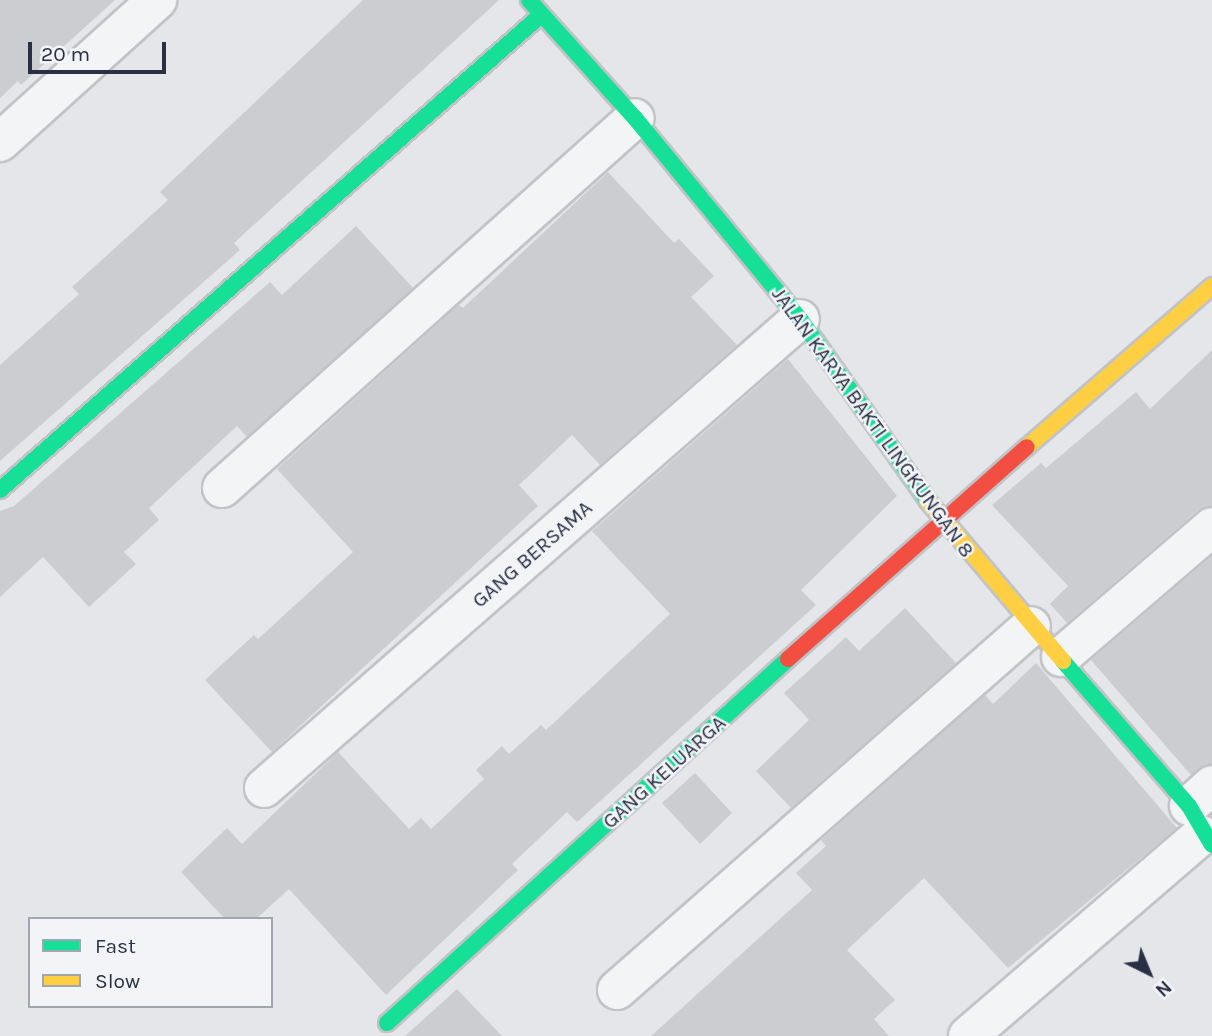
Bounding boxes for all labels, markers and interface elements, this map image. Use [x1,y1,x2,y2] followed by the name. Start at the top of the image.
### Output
[32,28,170,72] scale bar
[41,42,90,66] text: 20 m
[766,282,980,562] street label: JALAN KARYA BAKTI LINGKUNGAN 8
[467,495,597,613] street label: GANG BERSAMA
[597,710,731,834] street label: GANG KELUARGA
[28,917,273,1008] legend
[95,934,136,958] text: Fast
[1114,938,1184,1008] north arrow
[95,969,140,993] text: Slow
[1151,976,1176,1001] text: N

